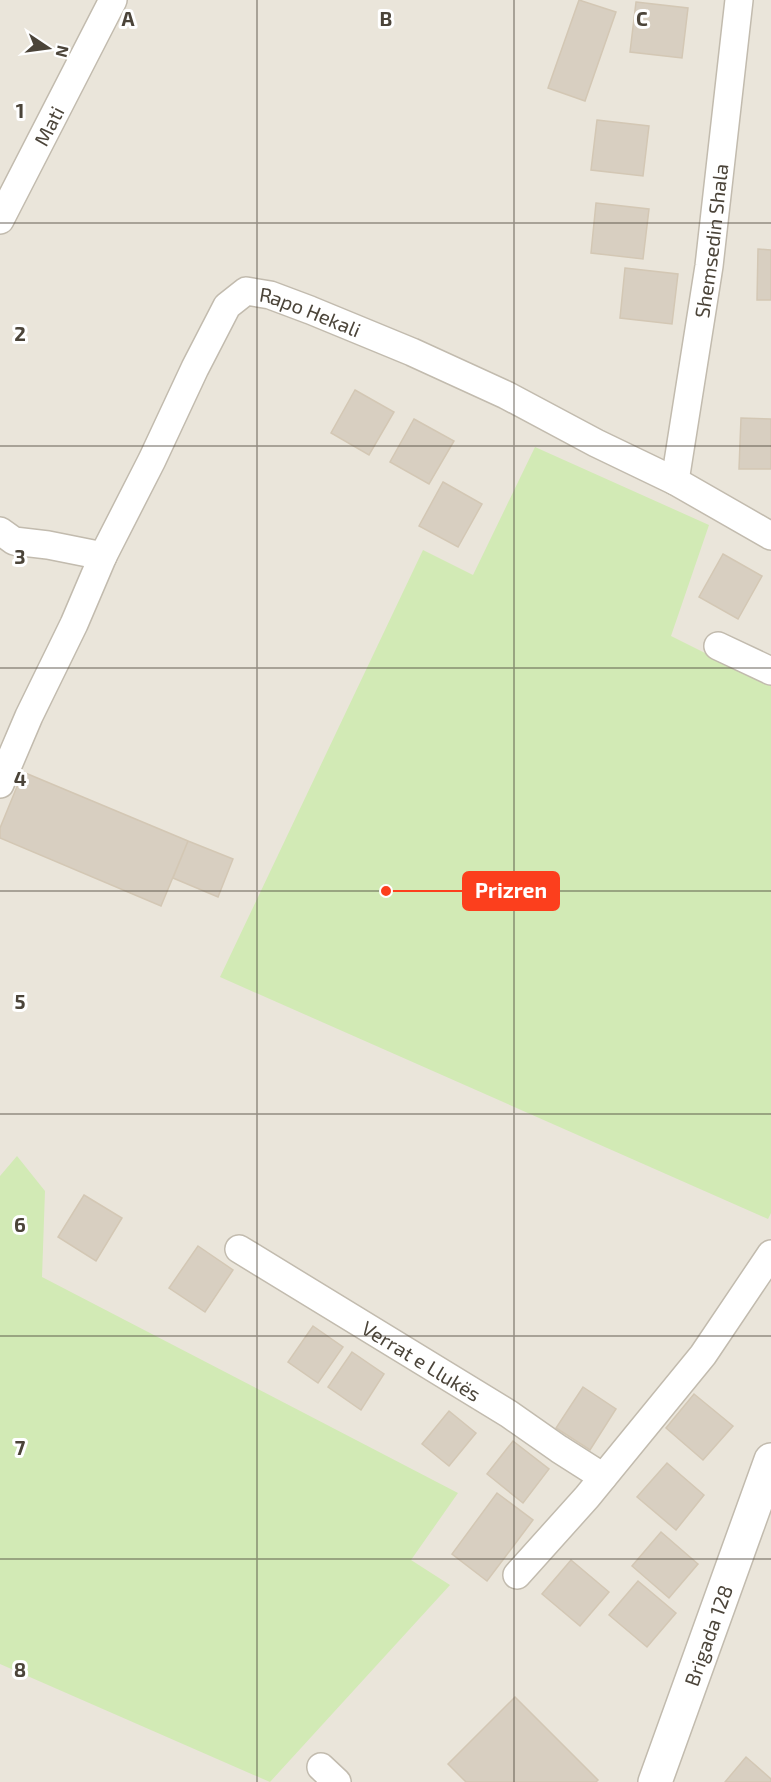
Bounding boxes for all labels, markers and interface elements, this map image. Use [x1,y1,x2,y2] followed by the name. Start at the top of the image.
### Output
[121,6,135,30] text: A
[380,6,392,30] text: B
[636,6,648,30] text: C
[18,18,78,78] north arrow
[53,44,74,59] text: N
[16,98,24,122] text: 1
[28,102,68,149] street label: Mati
[689,162,732,320] street label: Shemsedin Shala
[258,281,364,342] street label: Rapo Hekali
[14,321,26,345] text: 2
[14,544,26,568] text: 3
[14,766,27,790] text: 4
[463,872,559,910] callout: Prizren
[475,877,547,902] text: Prizren
[14,989,26,1013] text: 5
[14,1212,26,1236] text: 6
[358,1315,485,1406] street label: Verrat e Llukës
[15,1435,26,1459] text: 7
[679,1581,737,1689] street label: Brigada 128
[14,1657,26,1681] text: 8

